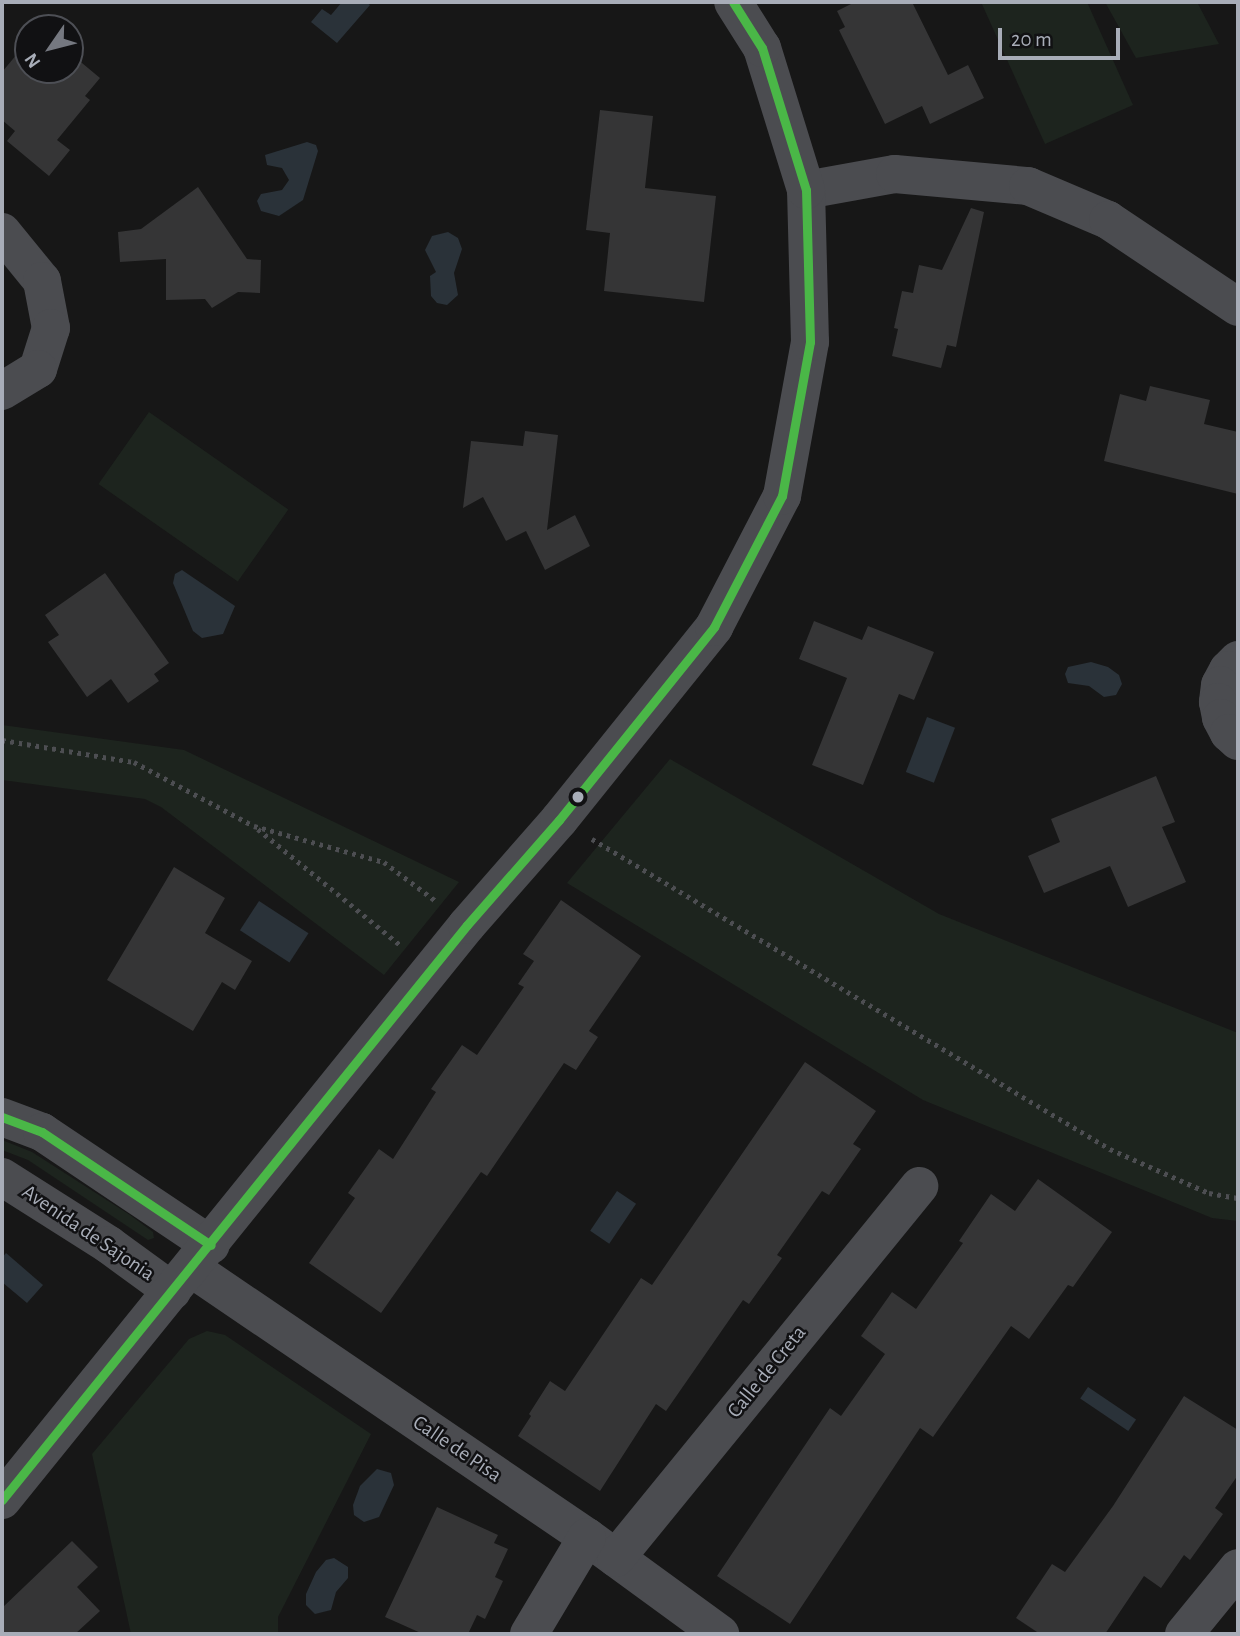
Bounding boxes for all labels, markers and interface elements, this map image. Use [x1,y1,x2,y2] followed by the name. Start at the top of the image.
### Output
[14,14,84,84] north arrow
[1002,14,1124,58] scale bar
[1011,29,1052,50] text: 20 m
[21,49,45,71] text: N
[571,790,585,804] unlabelled marker
[17,1179,159,1287] street label: Avenida de Sajonia
[722,1321,812,1423] street label: Calle de Creta
[408,1410,506,1488] street label: Calle de Pisa

